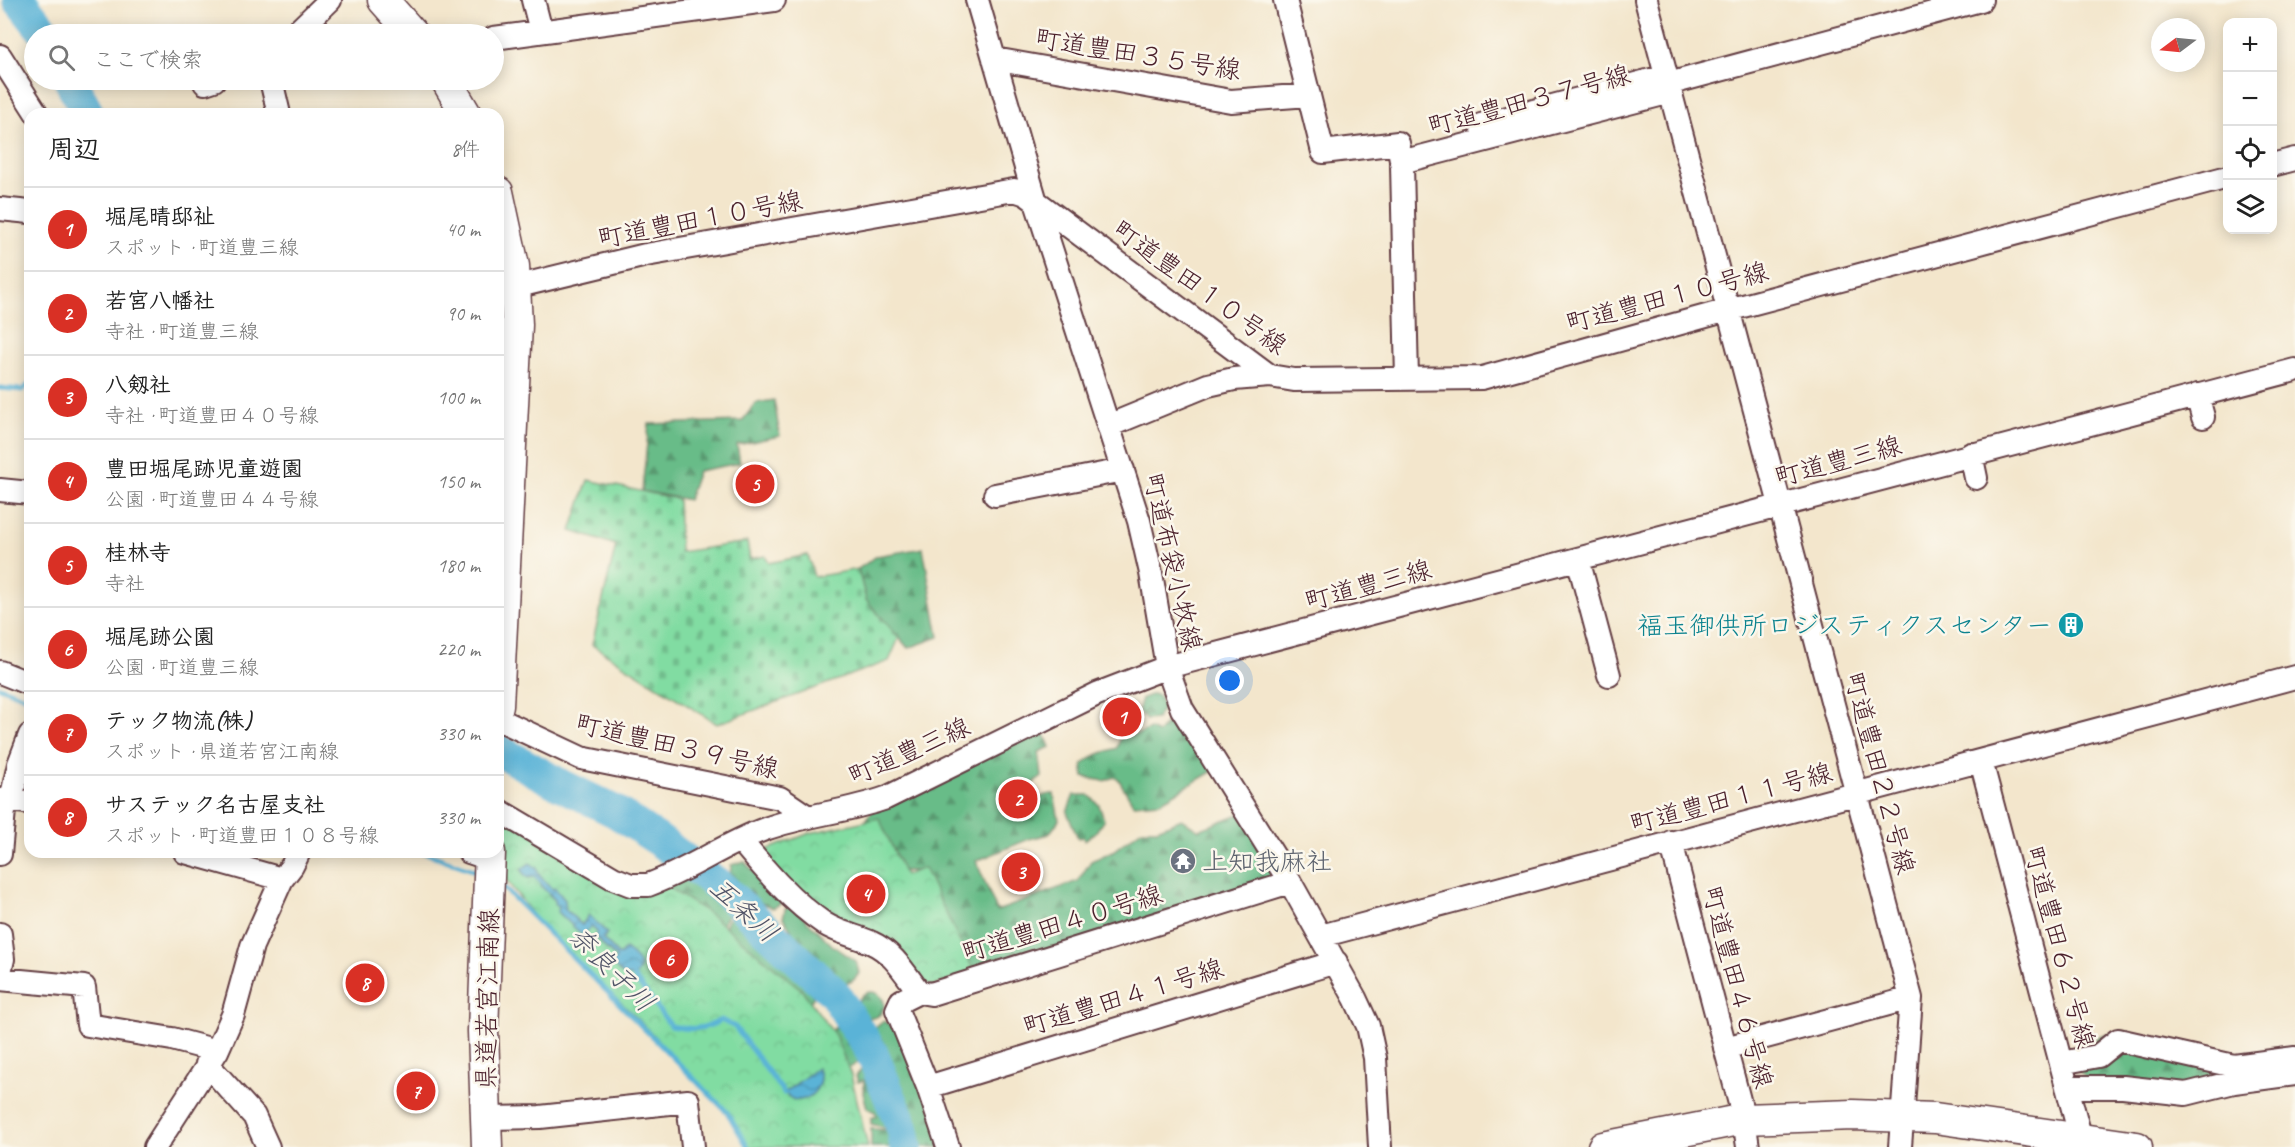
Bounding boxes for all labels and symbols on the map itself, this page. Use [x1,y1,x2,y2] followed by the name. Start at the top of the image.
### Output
[2151,18,2205,72] north arrow
[1033,22,1243,87] street label: 町道豊田３５号線
[1424,58,1634,143] street label: 町道豊田３７号線
[595,183,805,256] street label: 町道豊田１０号線
[1106,213,1294,362] street label: 町道豊田１０号線
[1562,255,1772,340] street label: 町道豊田１０号線
[1771,429,1905,494] street label: 町道豊三線
[736,462,774,506] pin: 5
[1136,470,1209,654] street label: 町道布袋小牧線
[1301,553,1435,618] street label: 町道豊三線
[1637,609,2052,642] place label: 福玉御供所ロジスティクスセンター
[2056,610,2086,640] building icon: 福玉御供所ロジスティクスセンター
[1215,666,1244,695] your location
[1837,668,1922,878] street label: 町道豊田２２号線
[1102,694,1142,740] pin: 1
[572,707,782,786] street label: 町道豊田３９号線
[843,710,975,793] street label: 町道豊三線
[1626,756,1836,841] street label: 町道豊田１１号線
[998,776,1038,822] pin: 2
[2017,842,2102,1052] street label: 町道豊田６２号線
[1202,845,1332,878] place label: 上知我麻社
[1168,846,1198,876] temple icon: 上知我麻社
[1002,850,1040,894] pin: 3
[703,870,785,950] water label: 五条川
[846,872,886,916] pin: 4
[958,877,1166,970] street label: 町道豊田４０号線
[1695,882,1780,1092] street label: 町道豊田４６号線
[469,908,506,1090] street label: 県道若宮江南線
[562,919,662,1019] water label: 奈良子川
[650,936,688,982] pin: 6
[1019,951,1227,1044] street label: 町道豊田４１号線
[346,960,385,1006] pin: 8
[396,1068,436,1114] pin: 7

